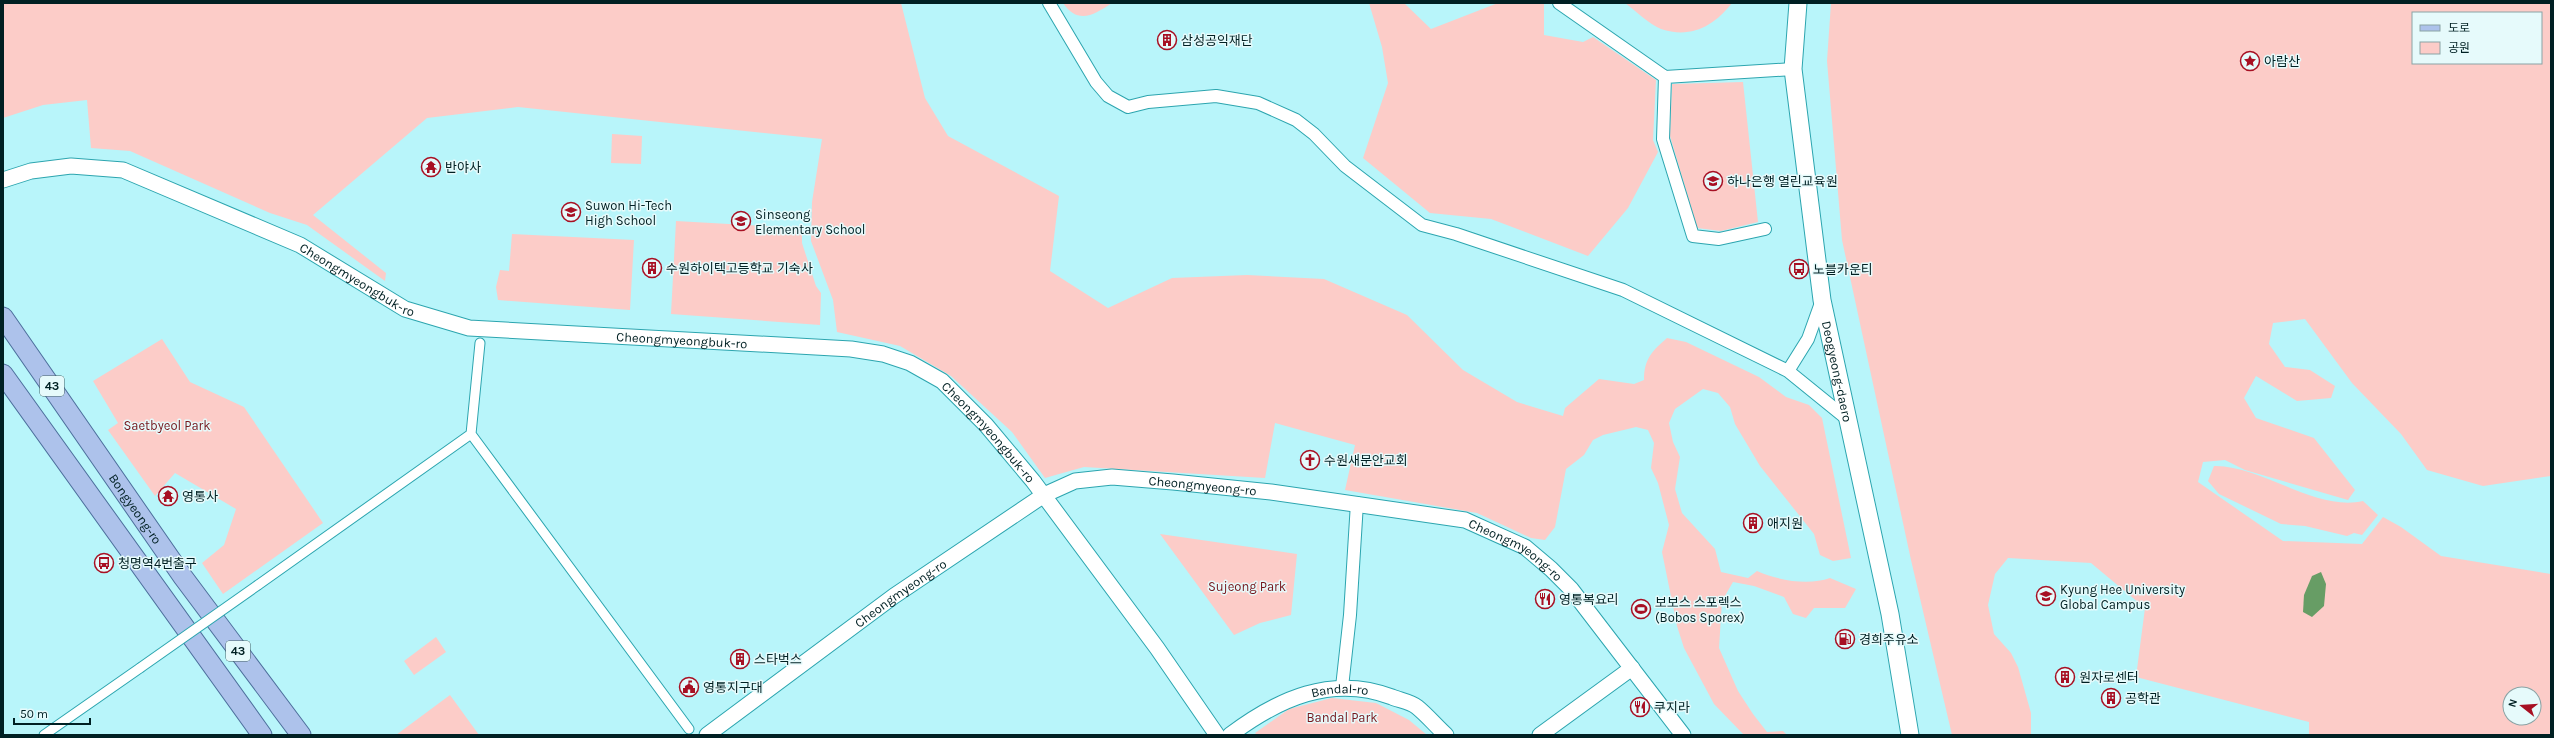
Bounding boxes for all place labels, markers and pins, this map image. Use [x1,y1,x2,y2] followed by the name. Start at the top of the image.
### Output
[1156,29,1178,51] building icon: 삼성공익재단
[1181,33,1253,48] place label: 삼성공익재단
[2239,50,2261,72] place icon: 아람산
[2264,54,2300,69] place label: 아람산
[420,156,442,178] temple icon: 반야사
[445,160,481,175] place label: 반야사
[1702,170,1724,192] school or university icon: 하나은행 열린교육원
[1727,174,1838,189] place label: 하나은행 열린교육원
[585,198,672,228] place label: Suwon Hi-Tech High School
[560,201,582,223] school or university icon: Suwon Hi-Tech High School
[755,207,865,237] place label: Sinseong Elementary School
[730,210,752,232] school or university icon: Sinseong Elementary School
[641,257,663,279] building icon: 수원하이텍고등학교 기숙사
[1788,258,1810,280] bus stop icon: 노블카운티
[666,261,813,276] place label: 수원하이텍고등학교 기숙사
[1813,262,1873,277] place label: 노블카운티
[1299,449,1321,471] church icon: 수원새문안교회
[1324,453,1408,468] place label: 수원새문안교회
[157,485,179,507] temple icon: 영통사
[182,489,218,504] place label: 영통사
[1742,512,1764,534] building icon: 애지원
[1767,516,1803,531] place label: 애지원
[93,552,115,574] bus stop icon: 청명역4번출구
[118,556,197,571] place label: 청명역4번출구
[2060,582,2185,612] place label: Kyung Hee University Global Campus
[2035,585,2057,607] school or university icon: Kyung Hee University Global Campus
[1534,588,1556,610] restaurant icon: 영통복요리
[1559,592,1619,607] place label: 영통복요리
[1655,595,1745,625] place label: 보보스 스포렉스 (Bobos Sporex)
[1630,598,1652,620] sports icon: 보보스 스포렉스 (Bobos Sporex)
[1834,628,1856,650] fuel station icon: 경희주유소
[1859,632,1919,647] place label: 경희주유소
[729,648,751,670] building icon: 스타벅스
[754,652,802,667] place label: 스타벅스
[2054,666,2076,688] building icon: 원자로센터
[2079,670,2139,685] place label: 원자로센터
[678,676,700,698] public building icon: 영통지구대
[703,680,763,695] place label: 영통지구대
[2100,687,2122,709] building icon: 공학관
[2125,691,2161,706] place label: 공학관
[1629,696,1651,718] restaurant icon: 쿠지라
[1654,700,1690,715] place label: 쿠지라

